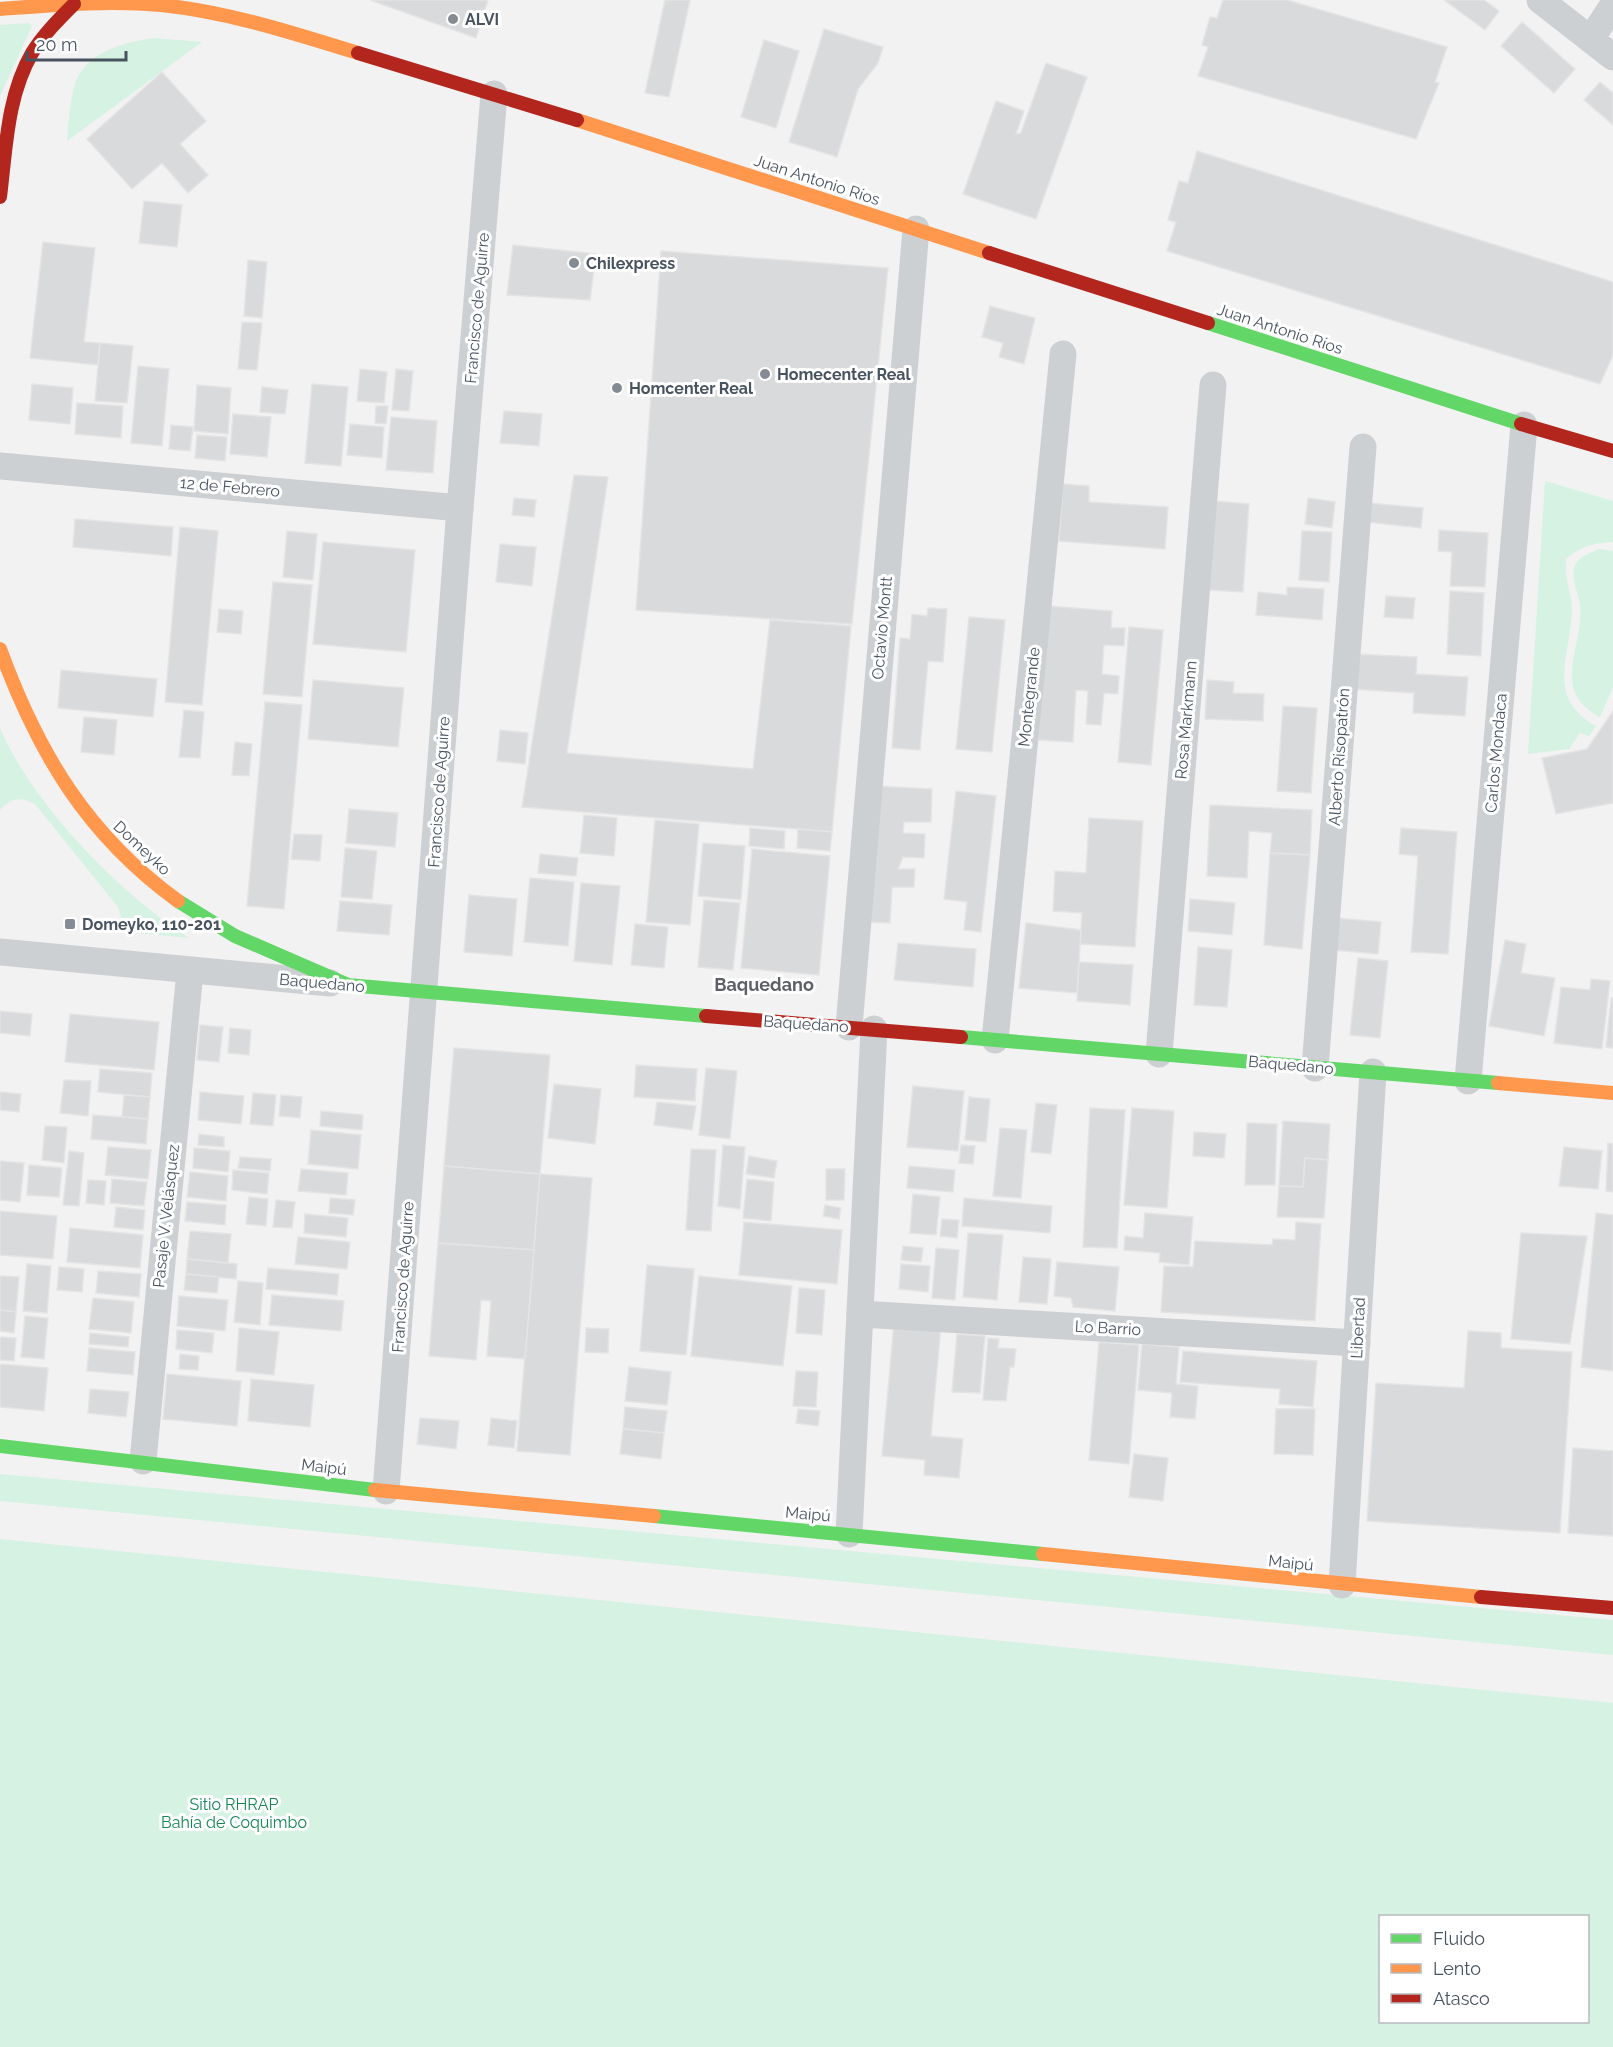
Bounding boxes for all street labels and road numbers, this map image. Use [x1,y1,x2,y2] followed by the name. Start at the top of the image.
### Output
[752,151,883,209] street label: Juan Antonio Ríos
[461,232,493,384] street label: Francisco de Aguirre
[1215,300,1346,358] street label: Juan Antonio Ríos
[179,473,281,501] street label: 12 de Febrero
[868,575,896,680] street label: Octavio Montt
[1014,646,1044,748] street label: Montegrande
[1171,660,1201,780] street label: Rosa Markmann
[1325,687,1353,827] street label: Alberto Risopatrón
[1481,692,1511,814] street label: Carlos Mondaca
[424,716,454,868] street label: Francisco de Aguirre
[110,817,174,879] street label: Domeyko
[278,970,366,996] street label: Baquedano
[763,1012,849,1036] street label: Baquedano
[1247,1052,1335,1078] street label: Baquedano
[149,1143,183,1289] street label: Pasaje V. Velásquez
[388,1201,418,1353] street label: Francisco de Aguirre
[1347,1297,1369,1359] street label: Libertad
[1074,1317,1142,1339] street label: Lo Barrio
[300,1455,348,1479] street label: Maipú
[784,1503,832,1525] street label: Maipú
[1267,1551,1315,1575] street label: Maipú

